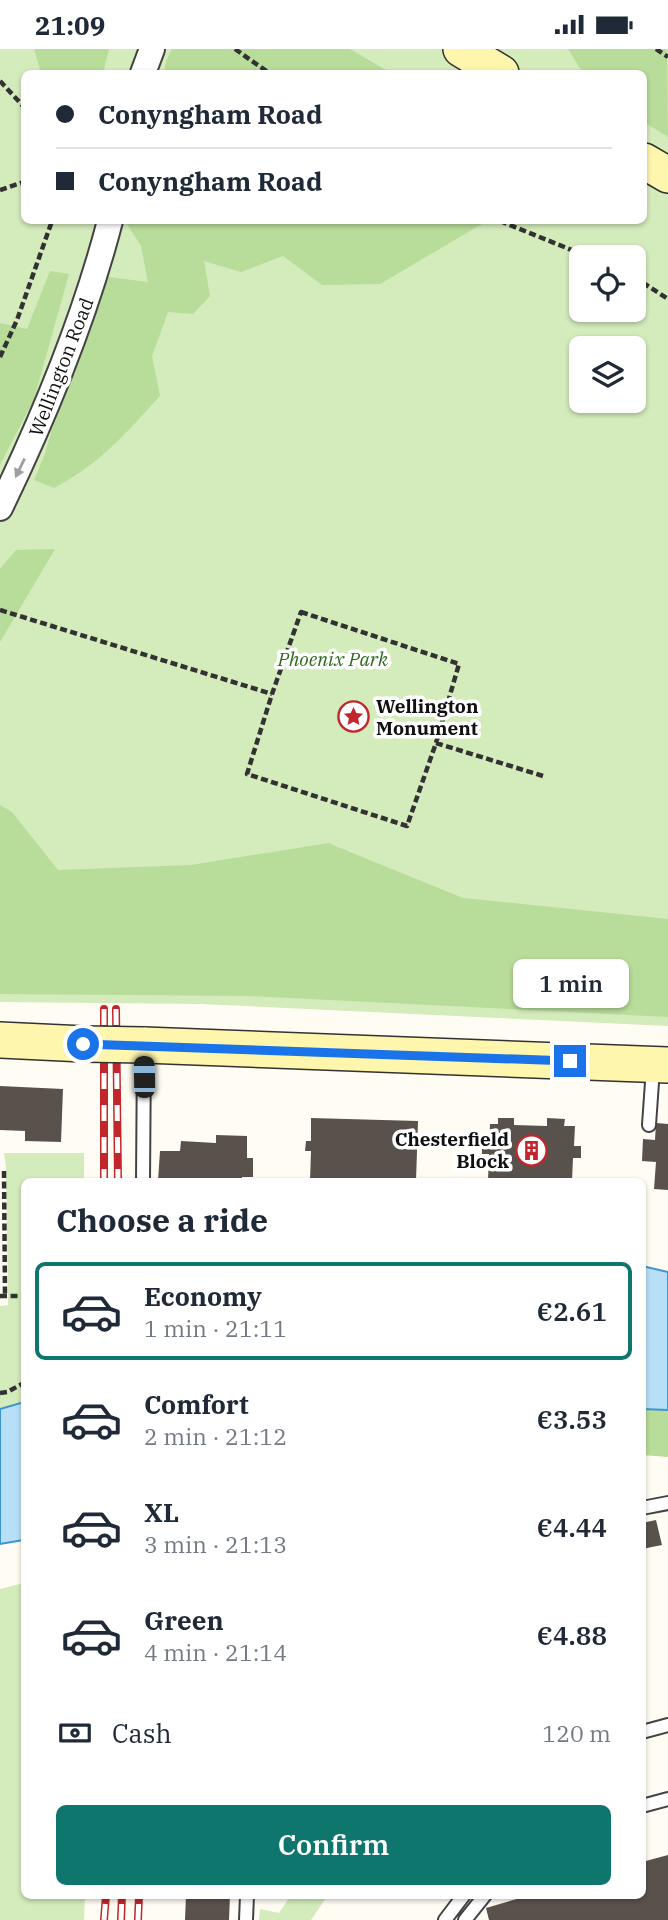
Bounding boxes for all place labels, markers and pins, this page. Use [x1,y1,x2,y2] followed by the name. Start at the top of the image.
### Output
[376,694,479,740] place label: Wellington Monument
[336,700,370,734] place icon: Wellington Monument
[395,1127,509,1173] place label: Chesterfield Block
[515,1133,549,1167] building icon: Chesterfield Block

